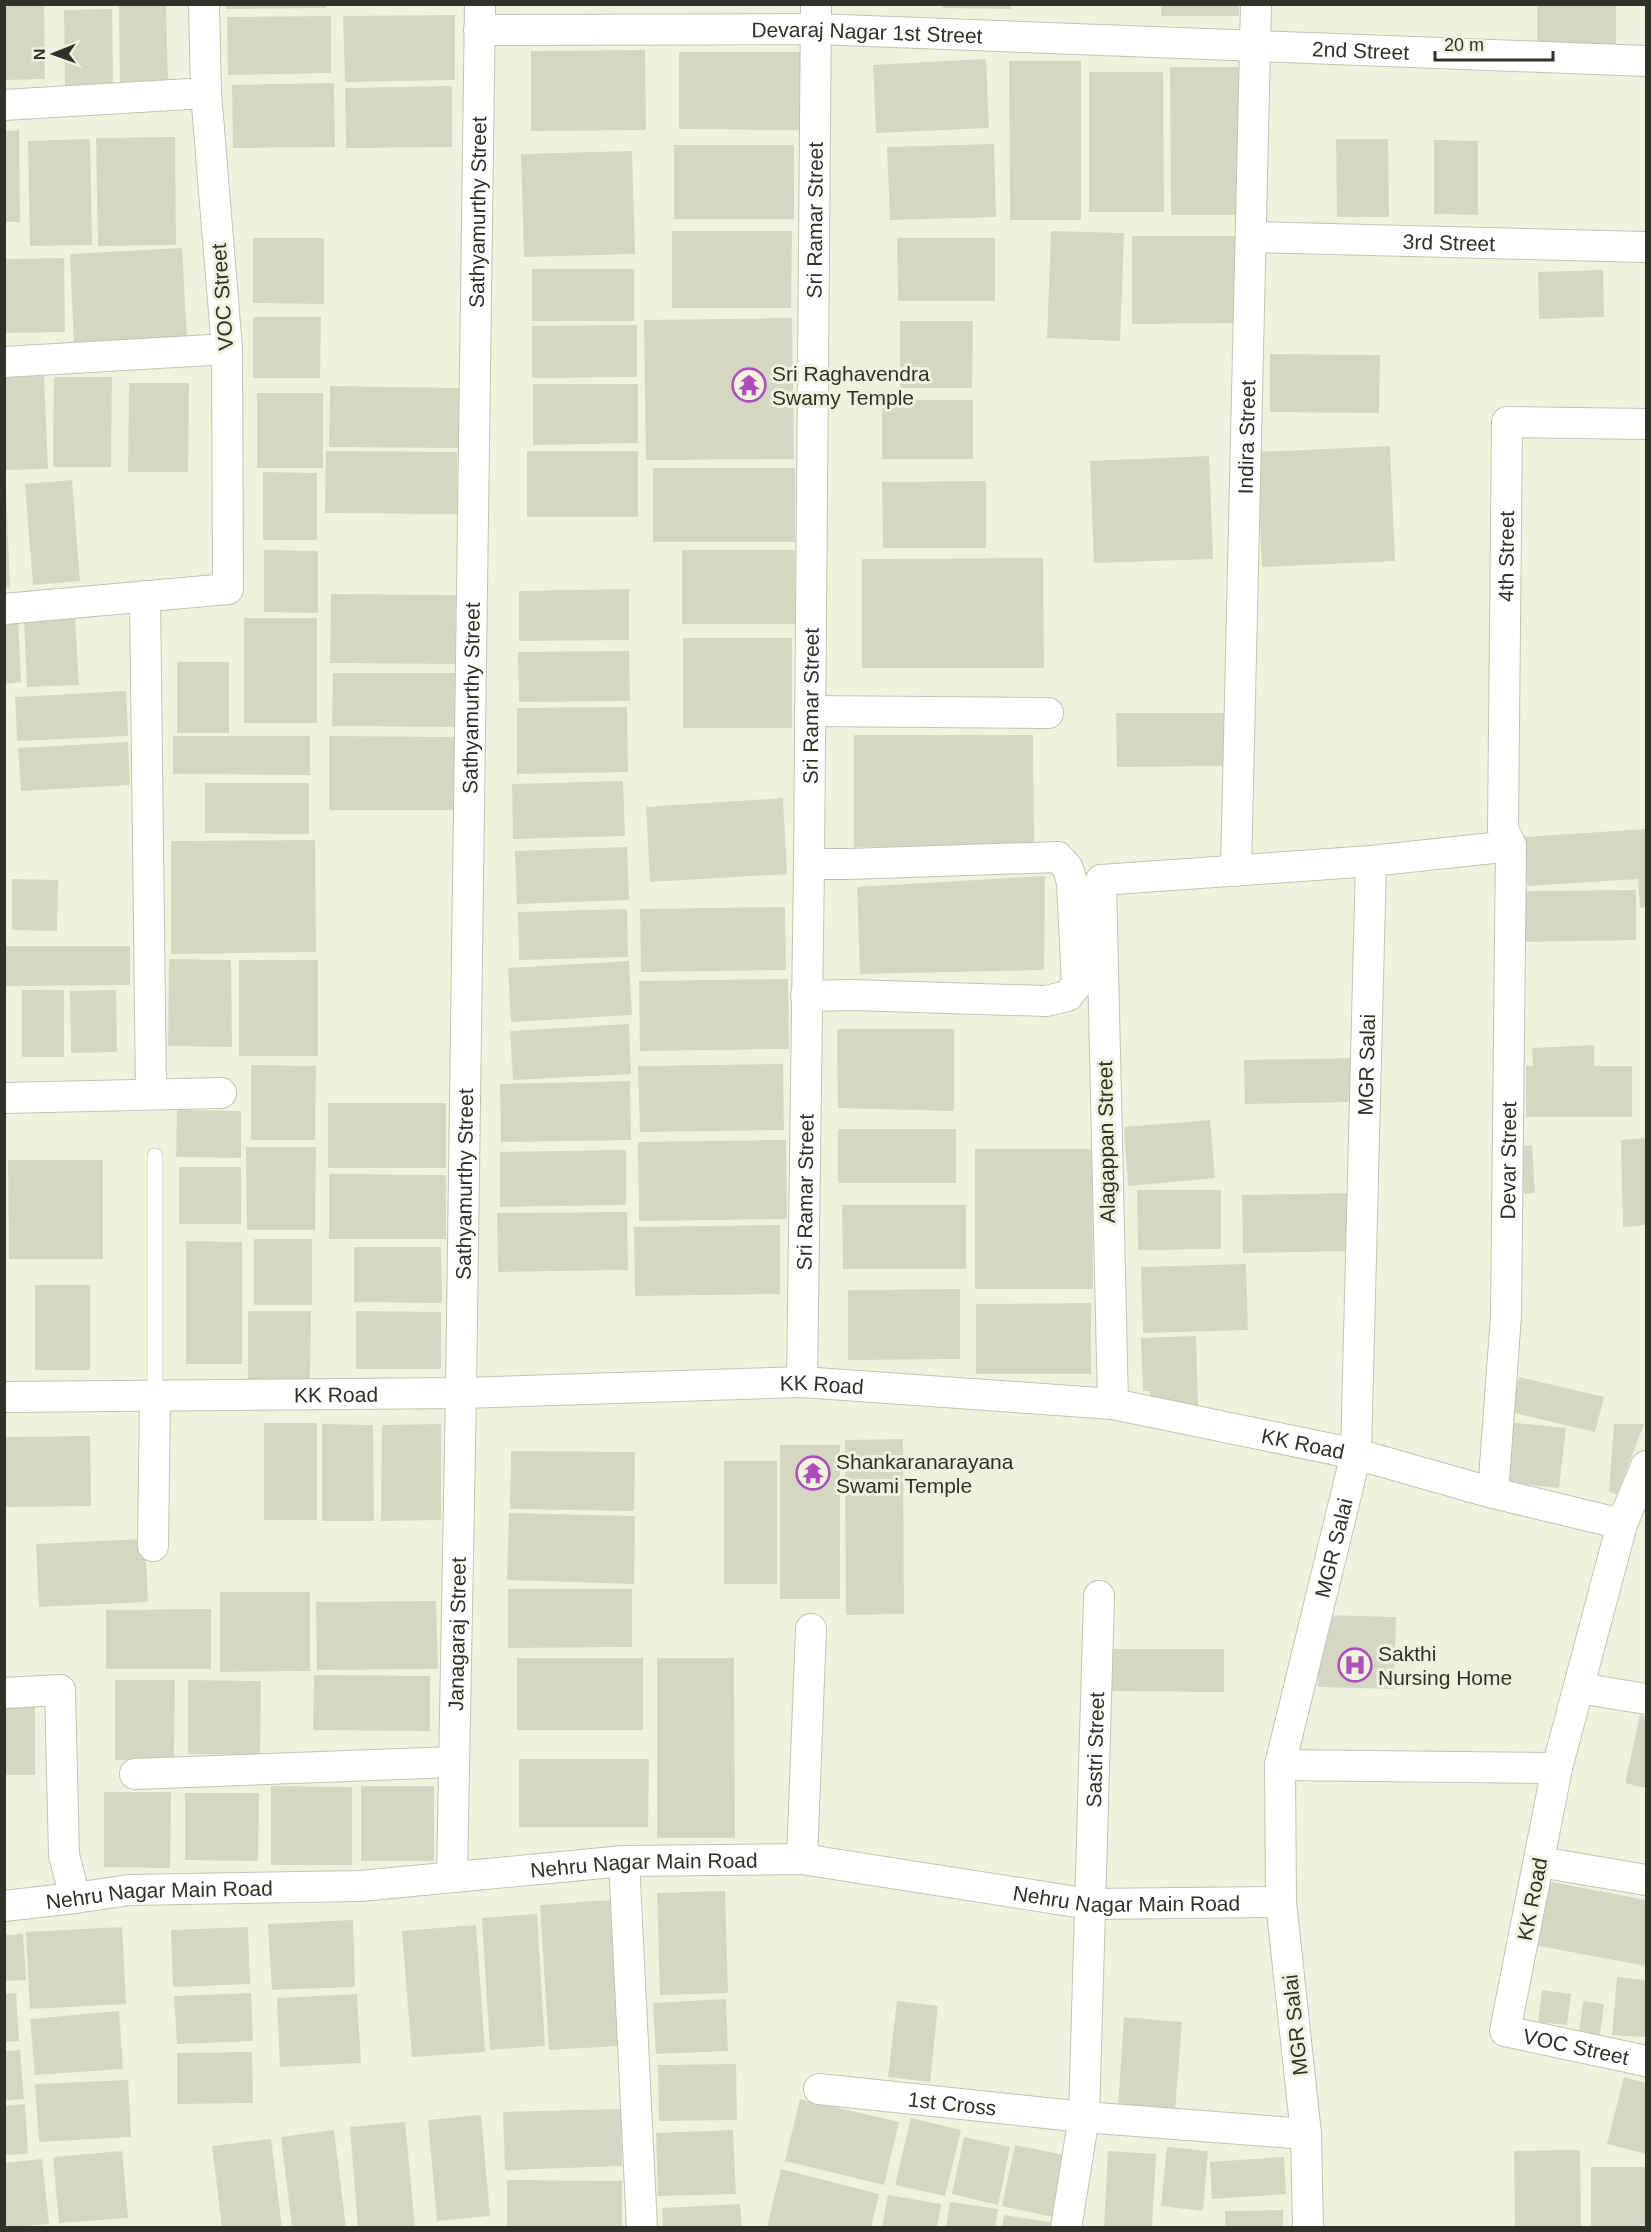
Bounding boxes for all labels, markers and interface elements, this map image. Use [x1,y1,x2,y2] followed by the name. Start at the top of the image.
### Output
[751,17,983,47] street label: Devaraj Nagar 1st Street
[24,24,84,84] north arrow
[1435,24,1554,62] scale bar
[1444,35,1484,55] text: 20 m
[1312,37,1410,63] street label: 2nd Street
[31,48,48,60] text: N
[464,116,490,308] street label: Sathyamurthy Street
[802,142,826,298] street label: Sri Ramar Street
[1403,229,1496,255] street label: 3rd Street
[207,242,237,351] street label: VOC Street
[772,362,930,409] place label: Sri Raghavendra Swamy Temple
[731,367,767,403] temple icon: Sri Raghavendra Swamy Temple
[1233,379,1259,495] street label: Indira Street
[1494,510,1518,602] street label: 4th Street
[458,602,483,794] street label: Sathyamurthy Street
[798,628,822,784] street label: Sri Ramar Street
[1353,1014,1379,1116] street label: MGR Salai
[1093,1061,1119,1223] street label: Alagappan Street
[451,1088,477,1280] street label: Sathyamurthy Street
[1496,1101,1520,1220] street label: Devar Street
[792,1113,817,1270] street label: Sri Ramar Street
[779,1370,865,1398] street label: KK Road
[294,1382,378,1406] street label: KK Road
[1260,1423,1347,1463] street label: KK Road
[836,1450,1014,1497] place label: Shankaranarayana Swami Temple
[795,1455,831,1491] temple icon: Shankaranarayana Swami Temple
[1310,1496,1356,1600] street label: MGR Salai
[444,1557,469,1711] street label: Janagaraj Street
[1378,1642,1512,1689] place label: Sakthi Nursing Home
[1337,1647,1373,1683] hospital icon: Sakthi Nursing Home
[1081,1691,1108,1808] street label: Sastri Street
[529,1848,758,1881] street label: Nehru Nagar Main Road
[1513,1856,1551,1942] street label: KK Road
[45,1876,273,1913] street label: Nehru Nagar Main Road
[1011,1881,1240,1916] street label: Nehru Nagar Main Road
[1278,1973,1312,2077] street label: MGR Salai
[1521,2024,1631,2069] street label: VOC Street
[907,2087,998,2119] street label: 1st Cross

